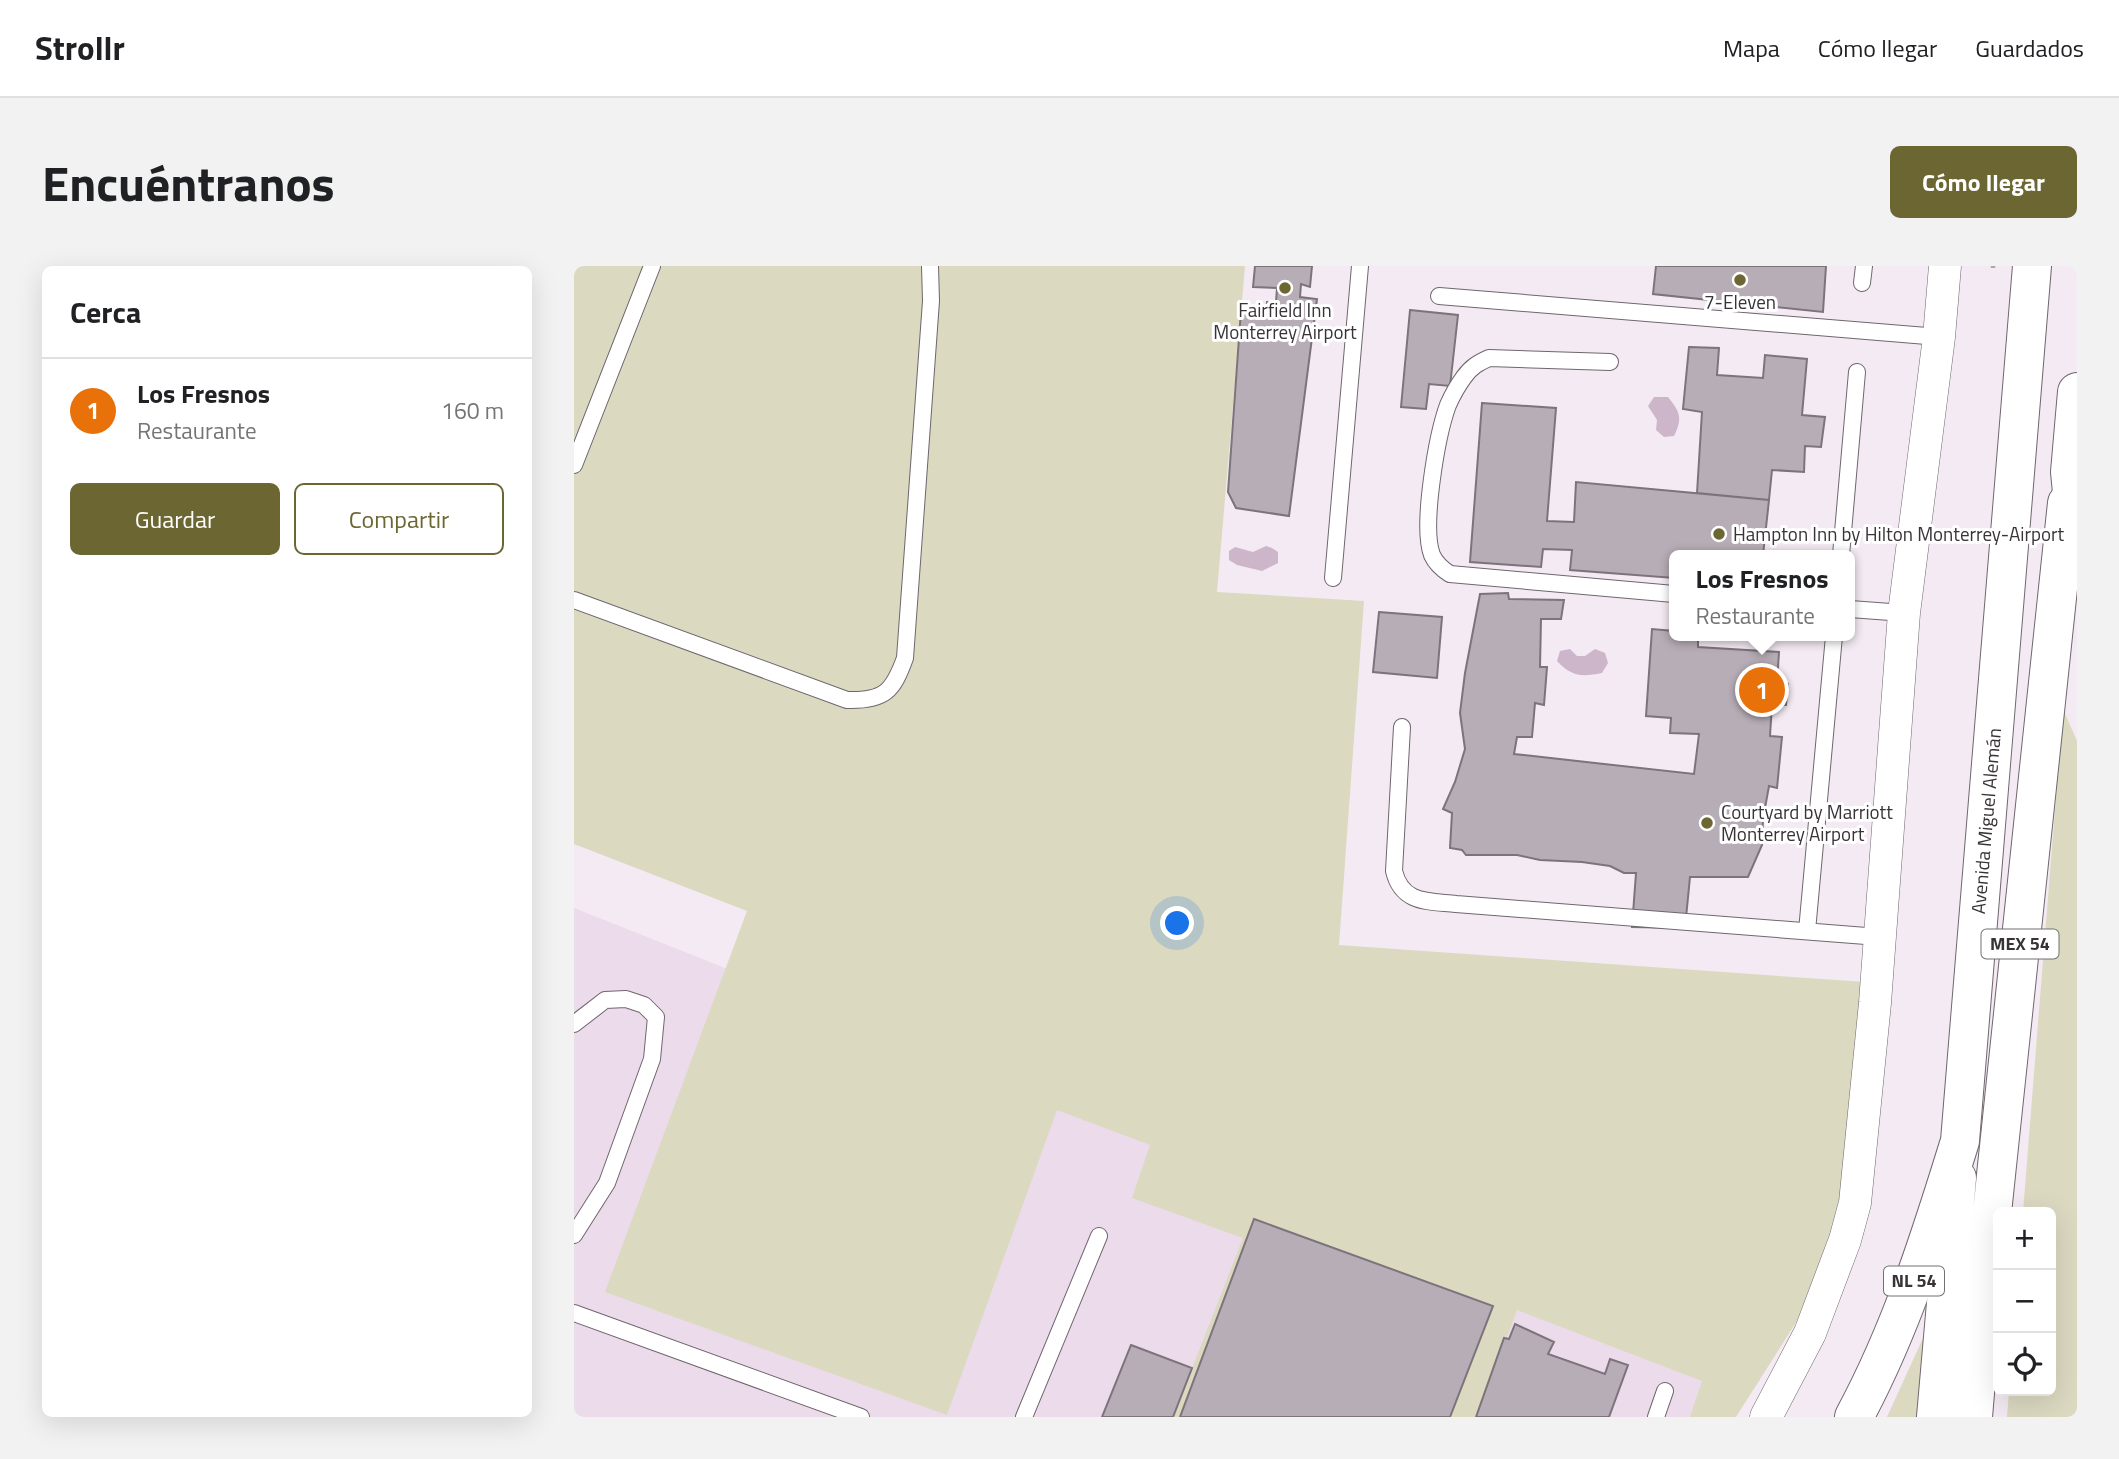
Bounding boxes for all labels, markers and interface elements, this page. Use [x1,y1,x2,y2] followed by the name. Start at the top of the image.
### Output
[35,23,125,73] text: Strollr
[1723,30,1780,66] text: Mapa
[1818,30,1937,66] text: Cómo llegar
[1975,30,2084,66] text: Guardados
[42,145,335,220] text: Encuéntranos
[1890,146,2077,218] button: Cómo llegar
[1732,272,1748,288] marker: 7-Eleven
[1277,280,1293,296] marker: Fairfield Inn Monterrey Airport
[1704,287,1776,316] place label: 7-Eleven
[70,289,141,335] text: Cerca
[1213,295,1357,346] place label: Fairfield Inn Monterrey Airport
[137,374,270,413] text: Los Fresnos
[87,393,99,428] text: 1
[441,393,504,428] text: 160 m
[137,413,257,448] text: Restaurante
[70,483,280,555] button: Guardar
[294,483,504,555] button: Compartir
[1733,519,2065,548] place label: Hampton Inn by Hilton Monterrey-Airport
[1711,526,1727,542] marker: Hampton Inn by Hilton Monterrey-Airport
[1669,550,1855,641] popup
[1695,559,1829,598] text: Los Fresnos
[1695,598,1815,633] text: Restaurante
[1739,664,1785,716] pin: 1
[1963,727,2008,915] street label: Avenida Miguel Alemán
[1721,797,1893,848] place label: Courtyard by Marriott Monterrey Airport
[1699,815,1715,831] marker: Courtyard by Marriott Monterrey Airport
[1160,906,1194,940] your location
[1982,930,2058,958] road number: MEX 54
[1993,1207,2056,1396] map controls
[1993,1207,2056,1270] button: +
[1884,1266,1944,1296] road number: NL 54
[1993,1270,2056,1333] button: −
[1993,1333,2056,1396] button: locate

